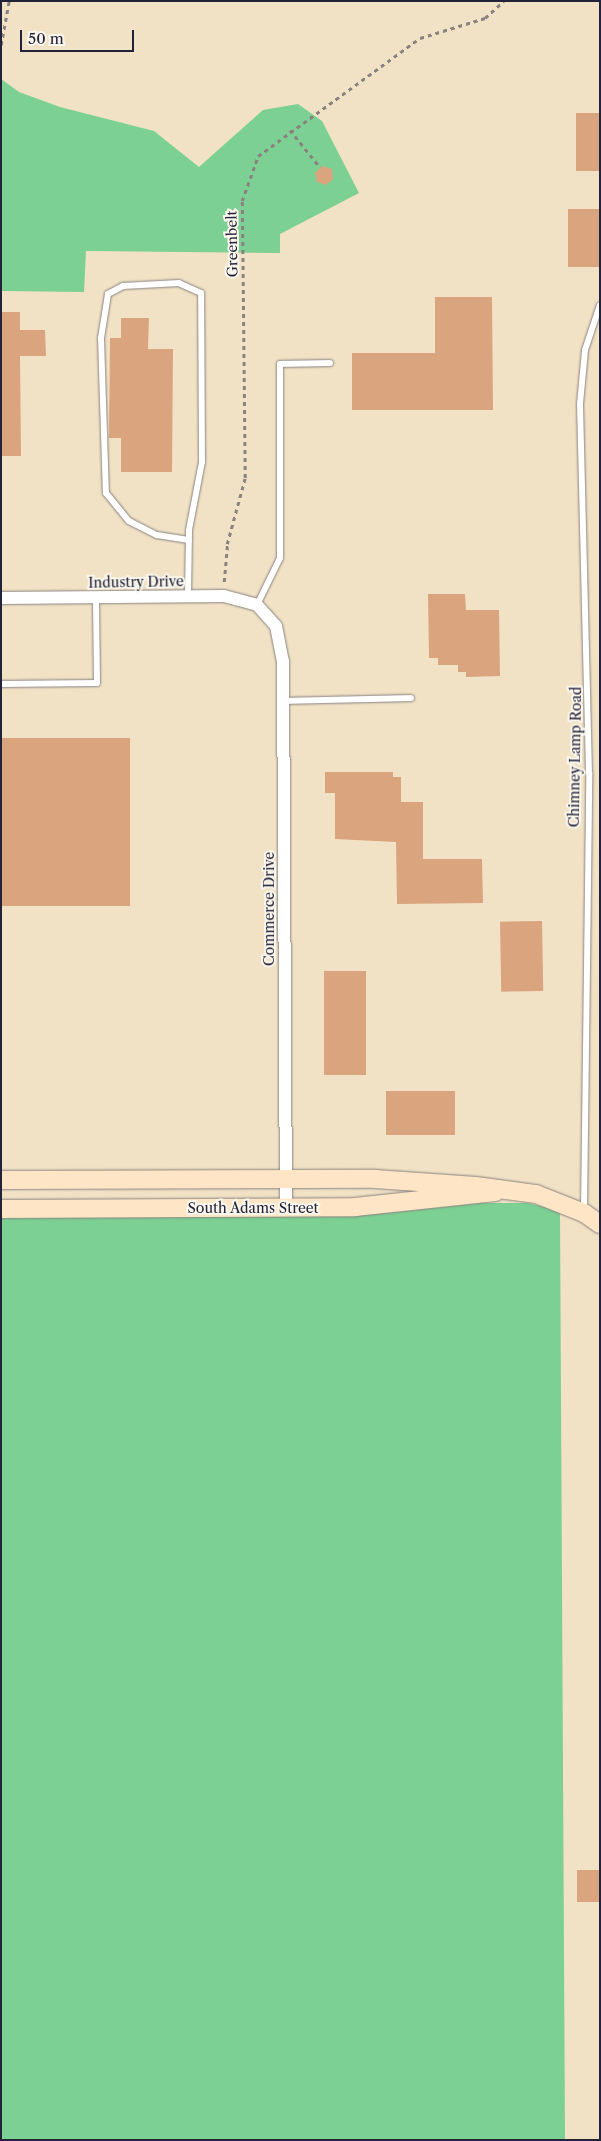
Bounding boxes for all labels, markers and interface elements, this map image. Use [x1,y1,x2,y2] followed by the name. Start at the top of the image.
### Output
[22,20,136,52] scale bar
[28,29,64,48] text: 50 m
[223,210,241,278] street label: Greenbelt
[88,573,184,591] street label: Industry Drive
[565,686,585,828] street label: Chimney Lamp Road
[261,852,277,966] street label: Commerce Drive
[187,1200,319,1216] street label: South Adams Street

